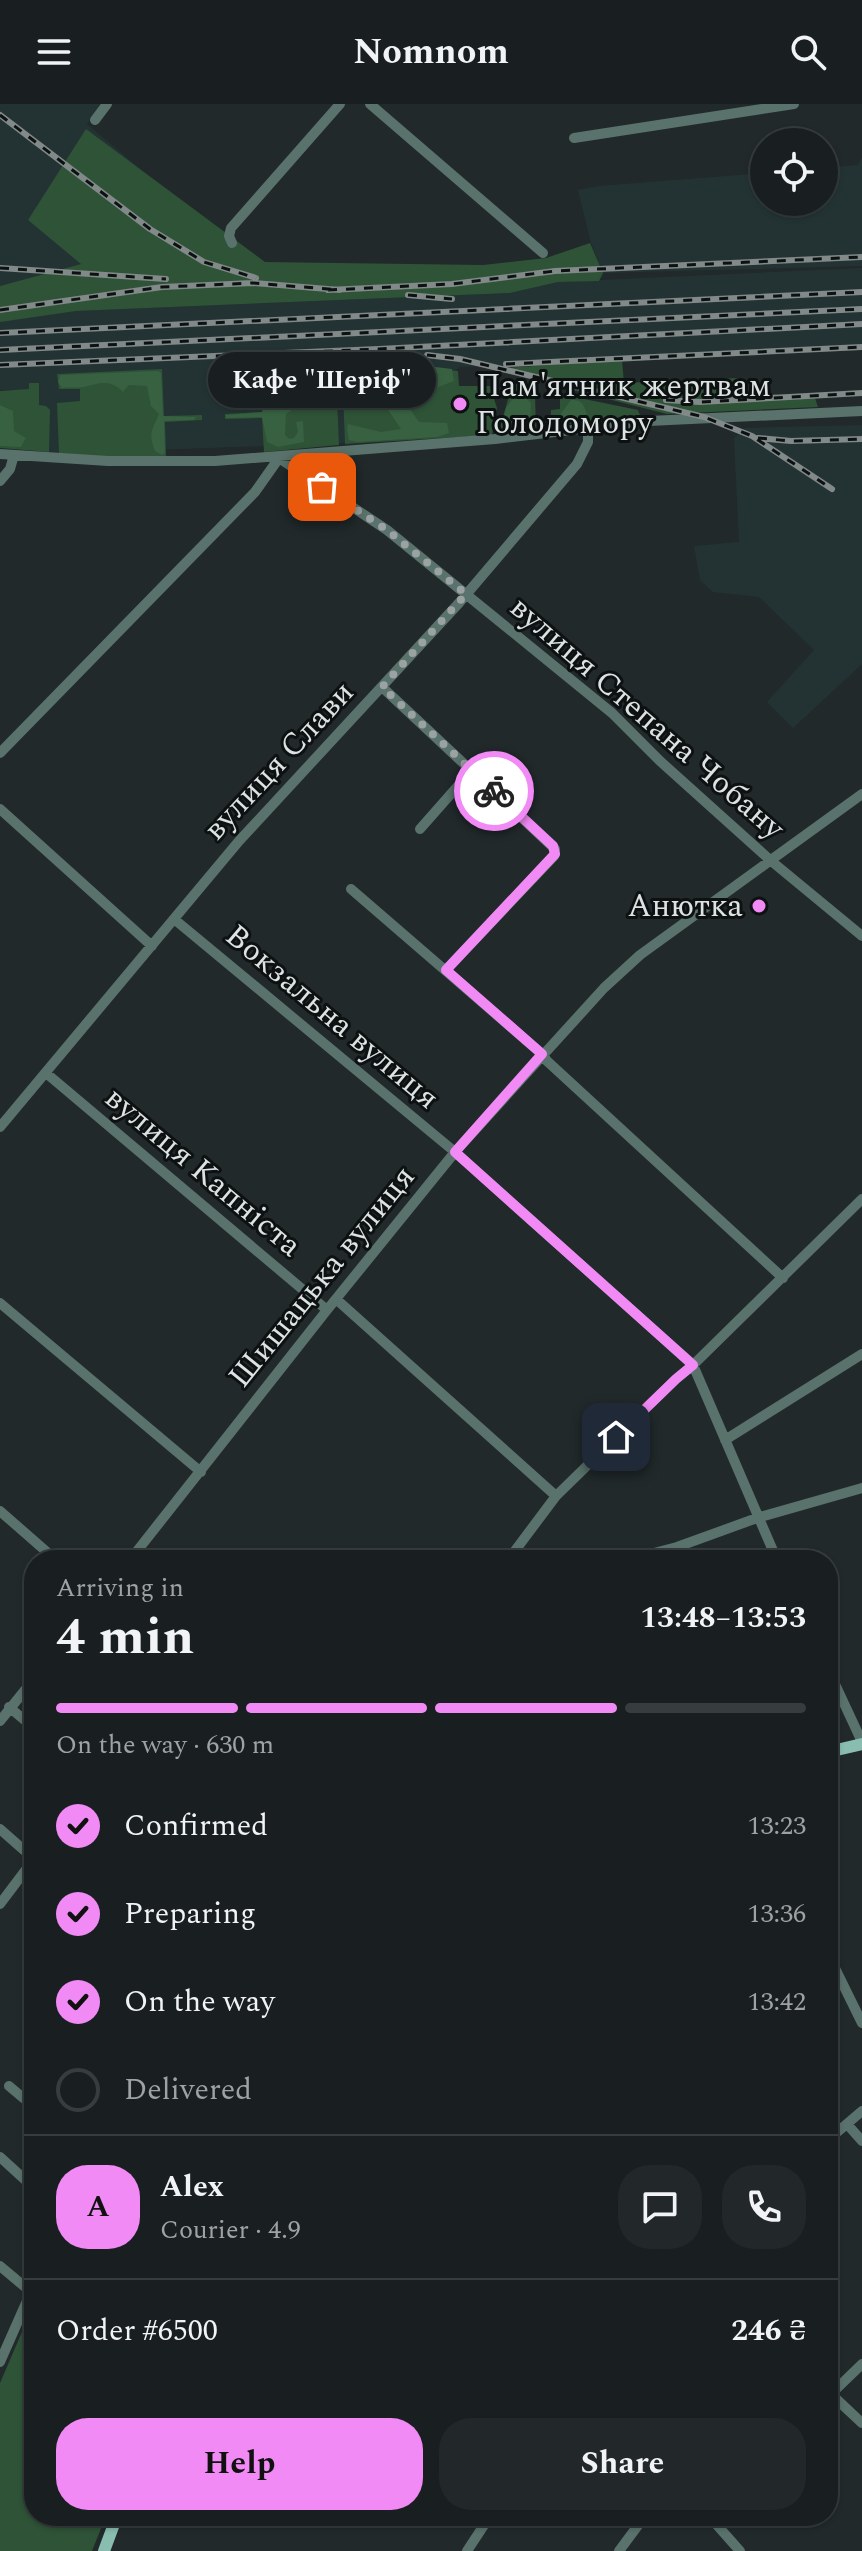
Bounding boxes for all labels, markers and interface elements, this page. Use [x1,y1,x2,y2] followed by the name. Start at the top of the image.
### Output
[353,25,509,80] text: Nomnom
[32,30,76,74] icon: menu
[786,30,830,74] icon: search
[750,128,838,216] map controls
[750,128,838,216] button: locate
[208,351,436,407] callout: Кафе "Шеріф"
[232,360,412,400] text: Кафе "Шеріф"
[476,362,771,448] place label: Пам'ятник жертвам Голодомору
[451,395,469,413] marker: Пам'ятник жертвам Голодомору
[288,453,356,521] pin
[300,465,344,509] icon: bag
[498,584,797,853] street label: вулиця Степана Чобану
[192,670,366,852] street label: вулиця Слави
[454,751,534,831] courier
[472,769,516,813] icon: bike
[627,882,743,931] place label: Анютка
[750,897,768,915] marker: Анютка
[214,912,450,1122] street label: Вокзальна вулиця
[94,1075,313,1270] street label: вулиця Капніста
[217,1155,427,1399] street label: Шишацька вулиця
[582,1403,650,1471] pin
[594,1415,638,1459] icon: home
[56,1568,184,1608] text: Arriving in
[640,1595,806,1641] text: 13:48–13:53
[56,1598,194,1677] text: 4 min
[56,1725,274,1765] text: On the way · 630 m
[124,1803,268,1849] text: Confirmed
[56,1804,100,1848] icon: check
[747,1806,806,1846] text: 13:23
[124,1891,256,1937] text: Preparing
[56,1892,100,1936] icon: check
[747,1894,806,1934] text: 13:36
[124,1979,275,2025] text: On the way
[56,1980,100,2024] icon: check
[747,1982,806,2022] text: 13:42
[124,2067,252,2113] text: Delivered
[160,2164,224,2210] text: Alex
[618,2165,702,2249] button: chat
[722,2165,806,2249] button: phone
[86,2184,110,2230] text: A
[160,2210,301,2250] text: Courier · 4.9
[56,2308,218,2354] text: Order #6500
[731,2308,806,2354] text: 246 ₴
[56,2418,423,2510] button: Help
[439,2418,806,2510] button: Share

